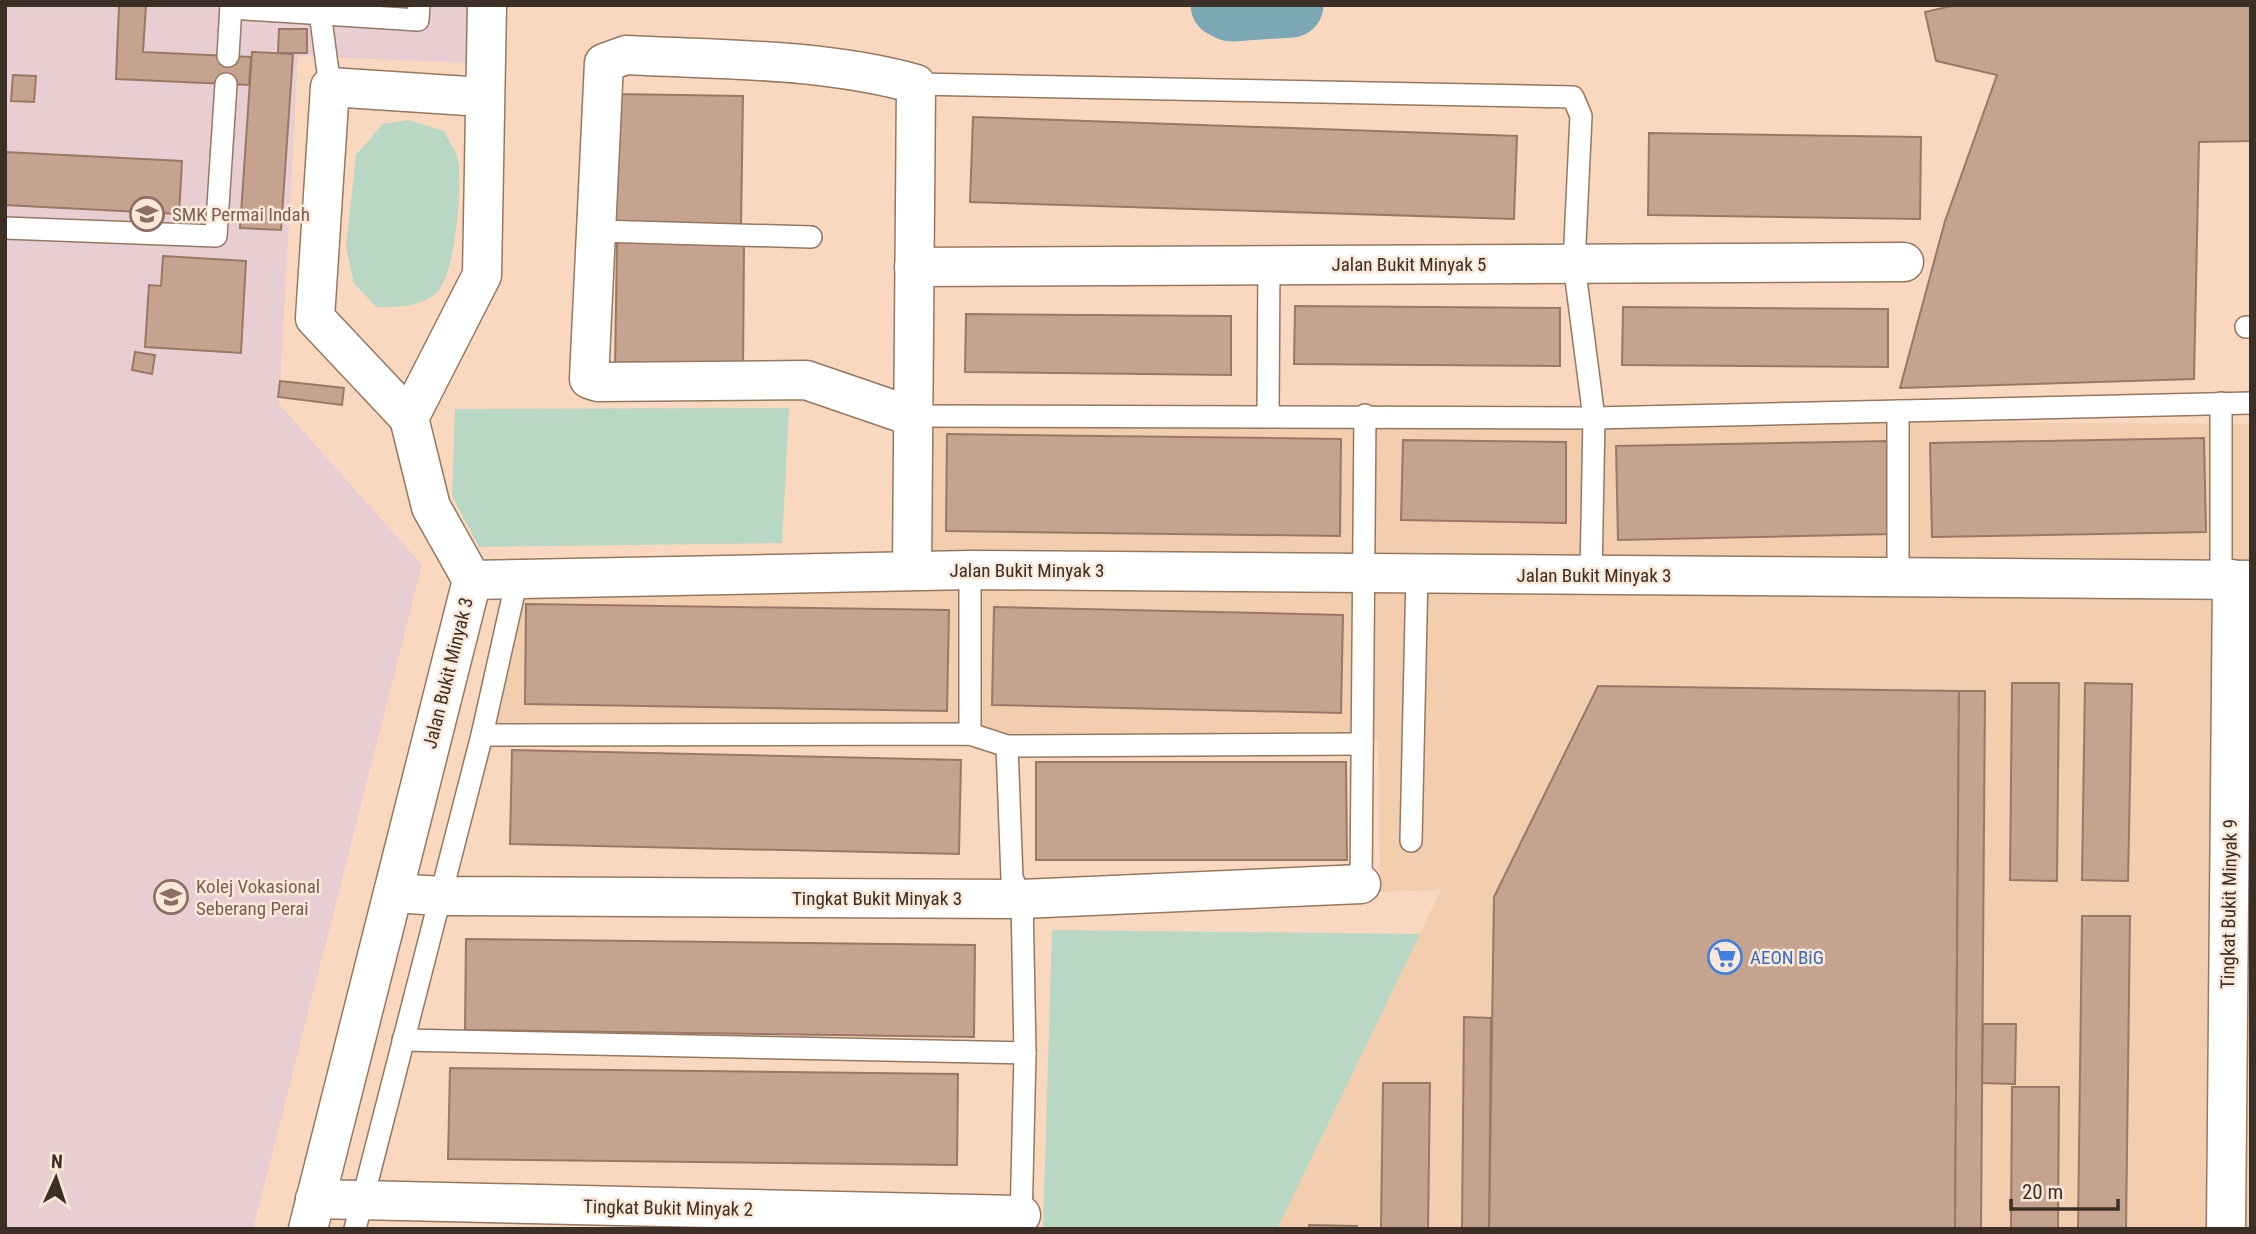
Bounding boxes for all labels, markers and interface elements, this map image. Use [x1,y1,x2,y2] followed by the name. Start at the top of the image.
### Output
[128,195,166,233] school or university icon: SMK Permai Indah
[172,203,310,226] place label: SMK Permai Indah
[1332,253,1486,276] street label: Jalan Bukit Minyak 5
[950,559,1104,582] street label: Jalan Bukit Minyak 3
[1517,564,1671,587] street label: Jalan Bukit Minyak 3
[418,595,478,751] street label: Jalan Bukit Minyak 3
[2216,819,2242,989] street label: Tingkat Bukit Minyak 9
[196,875,320,920] place label: Kolej Vokasional Seberang Perai
[152,878,190,916] school or university icon: Kolej Vokasional Seberang Perai
[792,887,962,910] street label: Tingkat Bukit Minyak 3
[1706,938,1744,976] supermarket icon: AEON BiG
[1750,946,1824,969] place label: AEON BiG
[21,1143,91,1213] north arrow
[50,1150,63,1173] text: N
[2011,1168,2118,1212] scale bar
[2022,1180,2063,1204] text: 20 m
[583,1195,753,1221] street label: Tingkat Bukit Minyak 2

